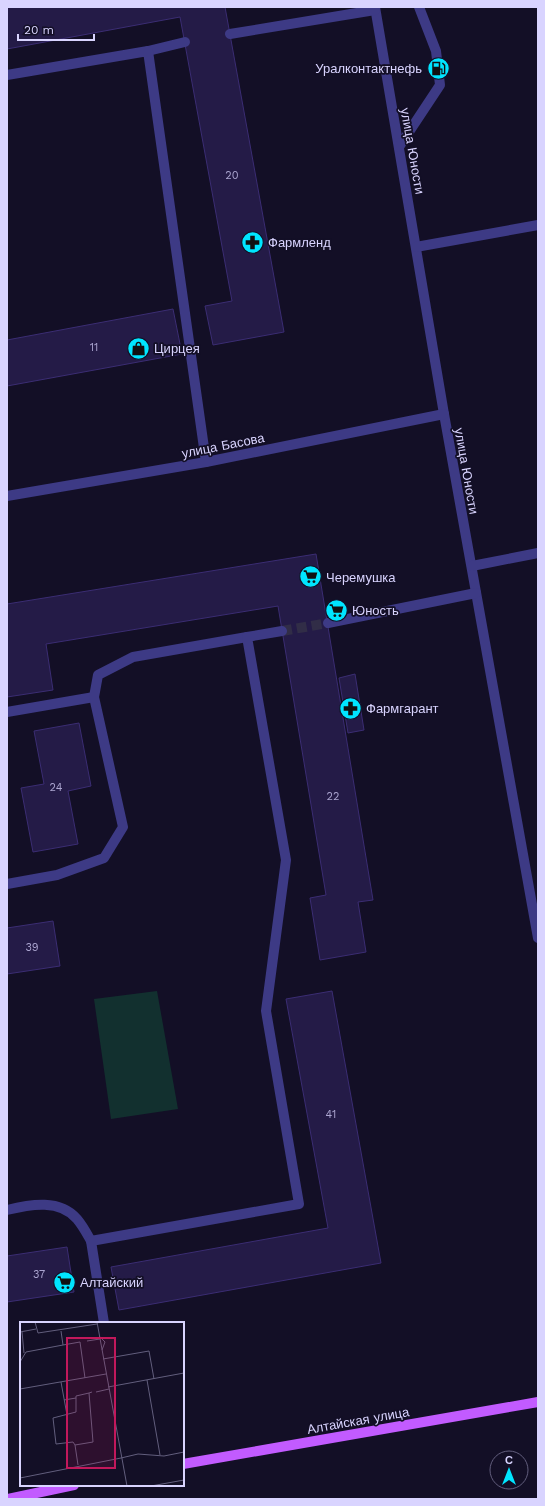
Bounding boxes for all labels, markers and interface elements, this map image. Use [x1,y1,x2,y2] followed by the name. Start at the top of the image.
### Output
[18,16,94,42] scale bar
[24,23,54,37] text: 20 m
[425,55,451,81] fuel station icon: Уралконтактнефь
[315,61,422,76] place label: Уралконтактнефь
[398,107,427,195] street label: улица Юности
[225,169,239,182] house number: 20
[239,229,265,255] pharmacy icon: Фармленд
[268,235,331,250] place label: Фармленд
[125,335,151,361] shop icon: Цирцея
[90,341,98,354] house number: 11
[154,341,200,356] place label: Цирцея
[452,427,481,515] street label: улица Юности
[181,430,266,461] street label: улица Басова
[298,564,324,590] supermarket icon: Черемушка
[326,570,396,585] place label: Черемушка
[324,597,350,623] supermarket icon: Юность
[352,603,399,618] place label: Юность
[338,695,364,721] pharmacy icon: Фармгарант
[366,701,439,716] place label: Фармгарант
[50,781,63,794] house number: 24
[327,790,339,803] house number: 22
[25,941,39,954] house number: 39
[326,1108,336,1121] house number: 41
[33,1268,45,1281] house number: 37
[51,1269,77,1295] supermarket icon: Алтайский
[80,1275,143,1290] place label: Алтайский
[20,1322,184,1486] inset map
[306,1404,411,1437] street label: Алтайская улица
[489,1450,529,1490] north arrow
[505,1454,513,1467] text: С

